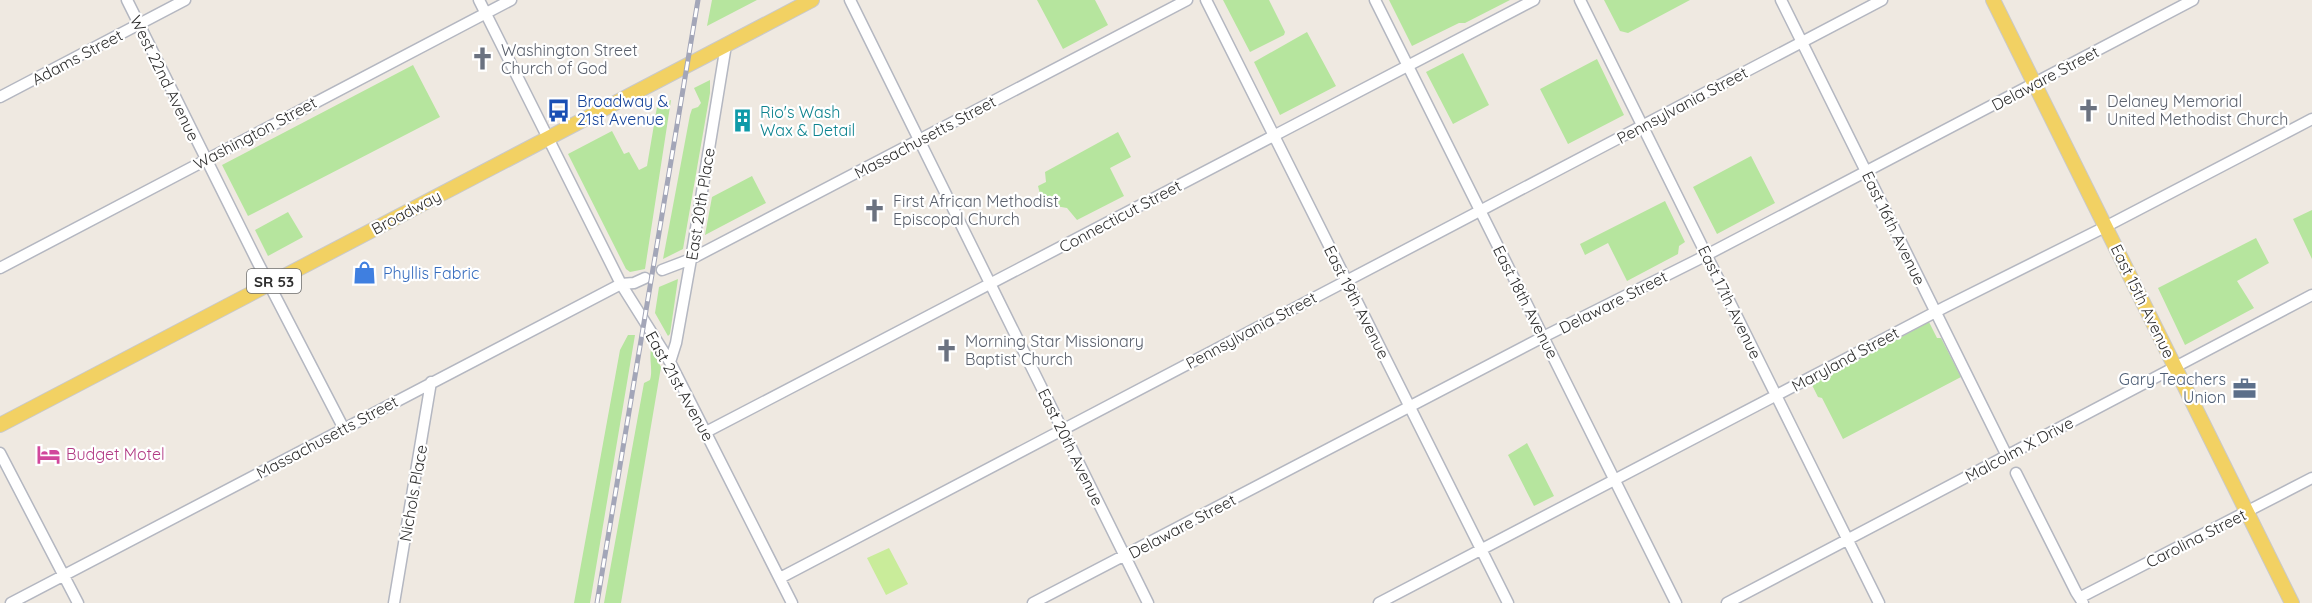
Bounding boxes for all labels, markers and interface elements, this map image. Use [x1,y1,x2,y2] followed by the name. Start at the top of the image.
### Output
[126,12,204,144] street label: West 22nd Avenue
[28,25,126,89] street label: Adams Street
[501,40,638,78] place label: Washington Street Church of God
[1988,41,2102,115] street label: Delaware Street
[470,46,496,72] church icon: Washington Street Church of God
[1613,62,1751,148] street label: Pennsylvania Street
[577,91,669,129] place label: Broadway & 21st Avenue
[851,91,999,183] street label: Massachusetts Street
[2107,91,2288,129] place label: Delaney Memorial United Methodist Church
[190,92,320,174] street label: Washington Street
[546,97,572,123] bus stop icon: Broadway & 21st Avenue
[2076,97,2102,123] church icon: Delaney Memorial United Methodist Church
[760,102,855,140] place label: Rio's Wash Wax & Detail
[729,108,755,134] building icon: Rio's Wash Wax & Detail
[681,146,719,262] street label: East 20th Place
[1858,168,1930,288] street label: East 16th Avenue
[1055,175,1185,257] street label: Connecticut Street
[368,185,444,239] street label: Broadway
[893,191,1059,229] place label: First African Methodist Episcopal Church
[862,197,888,223] church icon: First African Methodist Episcopal Church
[2107,241,2179,361] street label: East 15th Avenue
[1320,242,1394,362] street label: East 19th Avenue
[1489,242,1563,362] street label: East 18th Avenue
[1694,242,1766,362] street label: East 17th Avenue
[352,260,378,286] shop icon: Phyllis Fabric
[383,263,479,283] place label: Phyllis Fabric
[1556,266,1670,338] street label: Delaware Street
[247,269,301,293] road number: SR 53
[1182,287,1320,373] street label: Pennsylvania Street
[1788,322,1902,396] street label: Maryland Street
[641,327,719,445] street label: East 21st Avenue
[965,331,1144,369] place label: Morning Star Missionary Baptist Church
[934,337,960,363] church icon: Morning Star Missionary Baptist Church
[2119,369,2226,407] place label: Gary Teachers Union
[2231,375,2257,401] office icon: Gary Teachers Union
[1034,385,1108,509] street label: East 20th Avenue
[253,391,401,483] street label: Massachusetts Street
[1961,412,2077,486] street label: Malcolm X Drive
[35,441,61,467] hotel icon: Budget Motel
[395,443,431,543] street label: Nichols Place
[66,444,165,464] place label: Budget Motel
[1125,489,1239,563] street label: Delaware Street
[2143,504,2249,572] street label: Carolina Street

